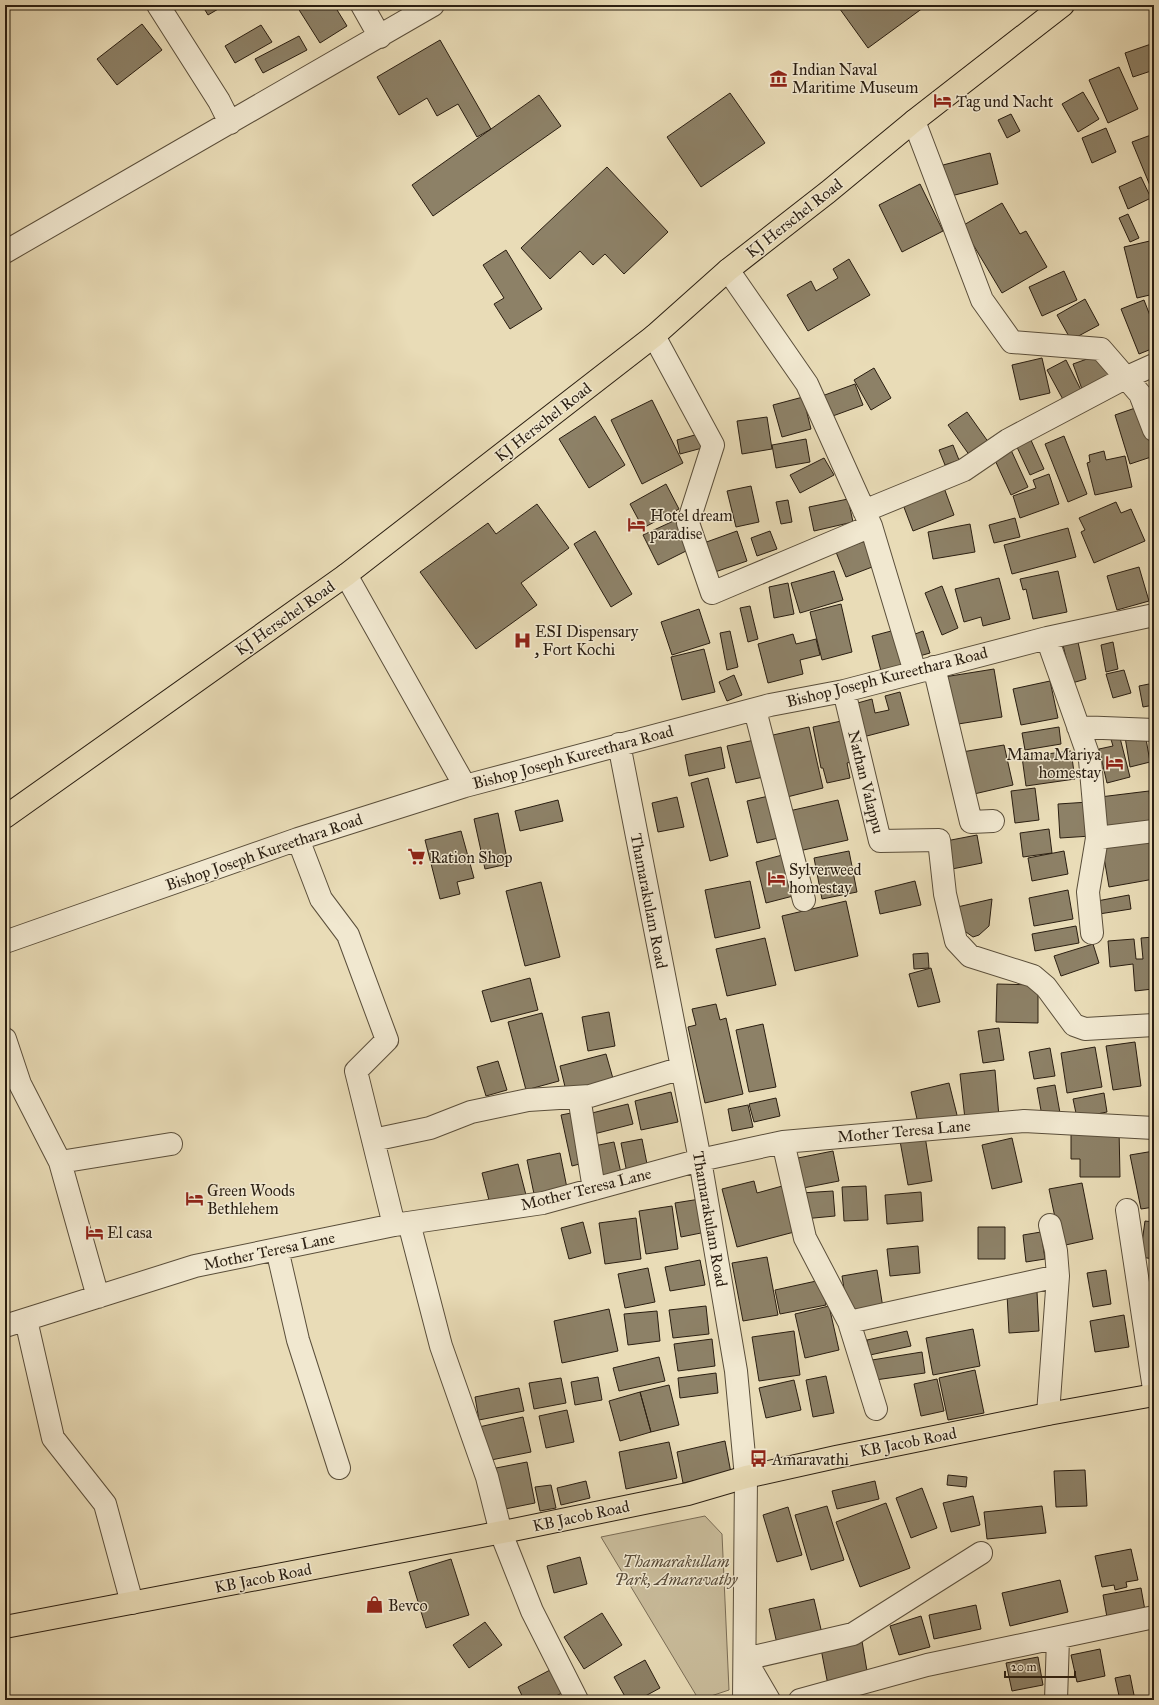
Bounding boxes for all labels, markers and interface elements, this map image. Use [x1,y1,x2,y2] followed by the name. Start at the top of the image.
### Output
[792,60,919,97] place label: Indian Naval Maritime Museum
[769,68,789,88] museum icon: Indian Naval Maritime Museum
[933,91,953,111] hotel icon: Tag und Nacht
[956,92,1054,112] place label: Tag und Nacht
[742,174,847,262] street label: KJ Herschel Road
[491,378,596,466] street label: KJ Herschel Road
[649,506,733,543] place label: Hotel dream paradise
[627,514,647,534] hotel icon: Hotel dream paradise
[232,577,339,660] street label: KJ Herschel Road
[534,622,639,659] place label: ESI Dispensary , Fort Kochi
[512,630,532,650] hospital icon: ESI Dispensary , Fort Kochi
[784,643,990,712] street label: Bishop Joseph Kureethara Road
[471,721,676,794] street label: Bishop Joseph Kureethara Road
[844,728,888,836] street label: Nathan Valappu
[1007,745,1101,782] place label: Mama Mariya homestay
[1104,753,1124,773] hotel icon: Mama Mariya homestay
[163,809,365,896] street label: Bishop Joseph Kureethara Road
[627,832,671,970] street label: Thamarakulam Road
[407,847,427,867] supermarket icon: Ration Shop
[430,848,513,867] place label: Ration Shop
[789,860,862,897] place label: Sylverweed homestay
[766,868,786,888] hotel icon: Sylverweed homestay
[836,1116,972,1146] street label: Mother Teresa Lane
[689,1150,731,1288] street label: Thamarakulam Road
[519,1164,654,1214] street label: Mother Teresa Lane
[207,1181,295,1218] place label: Green Woods Bethlehem
[184,1189,204,1209] hotel icon: Green Woods Bethlehem
[84,1222,104,1242] hotel icon: El casa
[107,1223,153,1242] place label: El casa
[202,1228,337,1274] street label: Mother Teresa Lane
[858,1423,958,1462] street label: KB Jacob Road
[749,1449,769,1469] bus stop icon: Amaravathi
[771,1450,850,1469] place label: Amaravathi
[531,1496,631,1537] street label: KB Jacob Road
[615,1552,738,1589] park label: Thamarakullam Park, Amaravathy
[213,1559,313,1598] street label: KB Jacob Road
[365,1595,385,1615] shop icon: Bevco
[388,1596,428,1615] place label: Bevco
[1005,1653,1075,1679] scale bar
[1011,1660,1037,1674] text: 20 m

